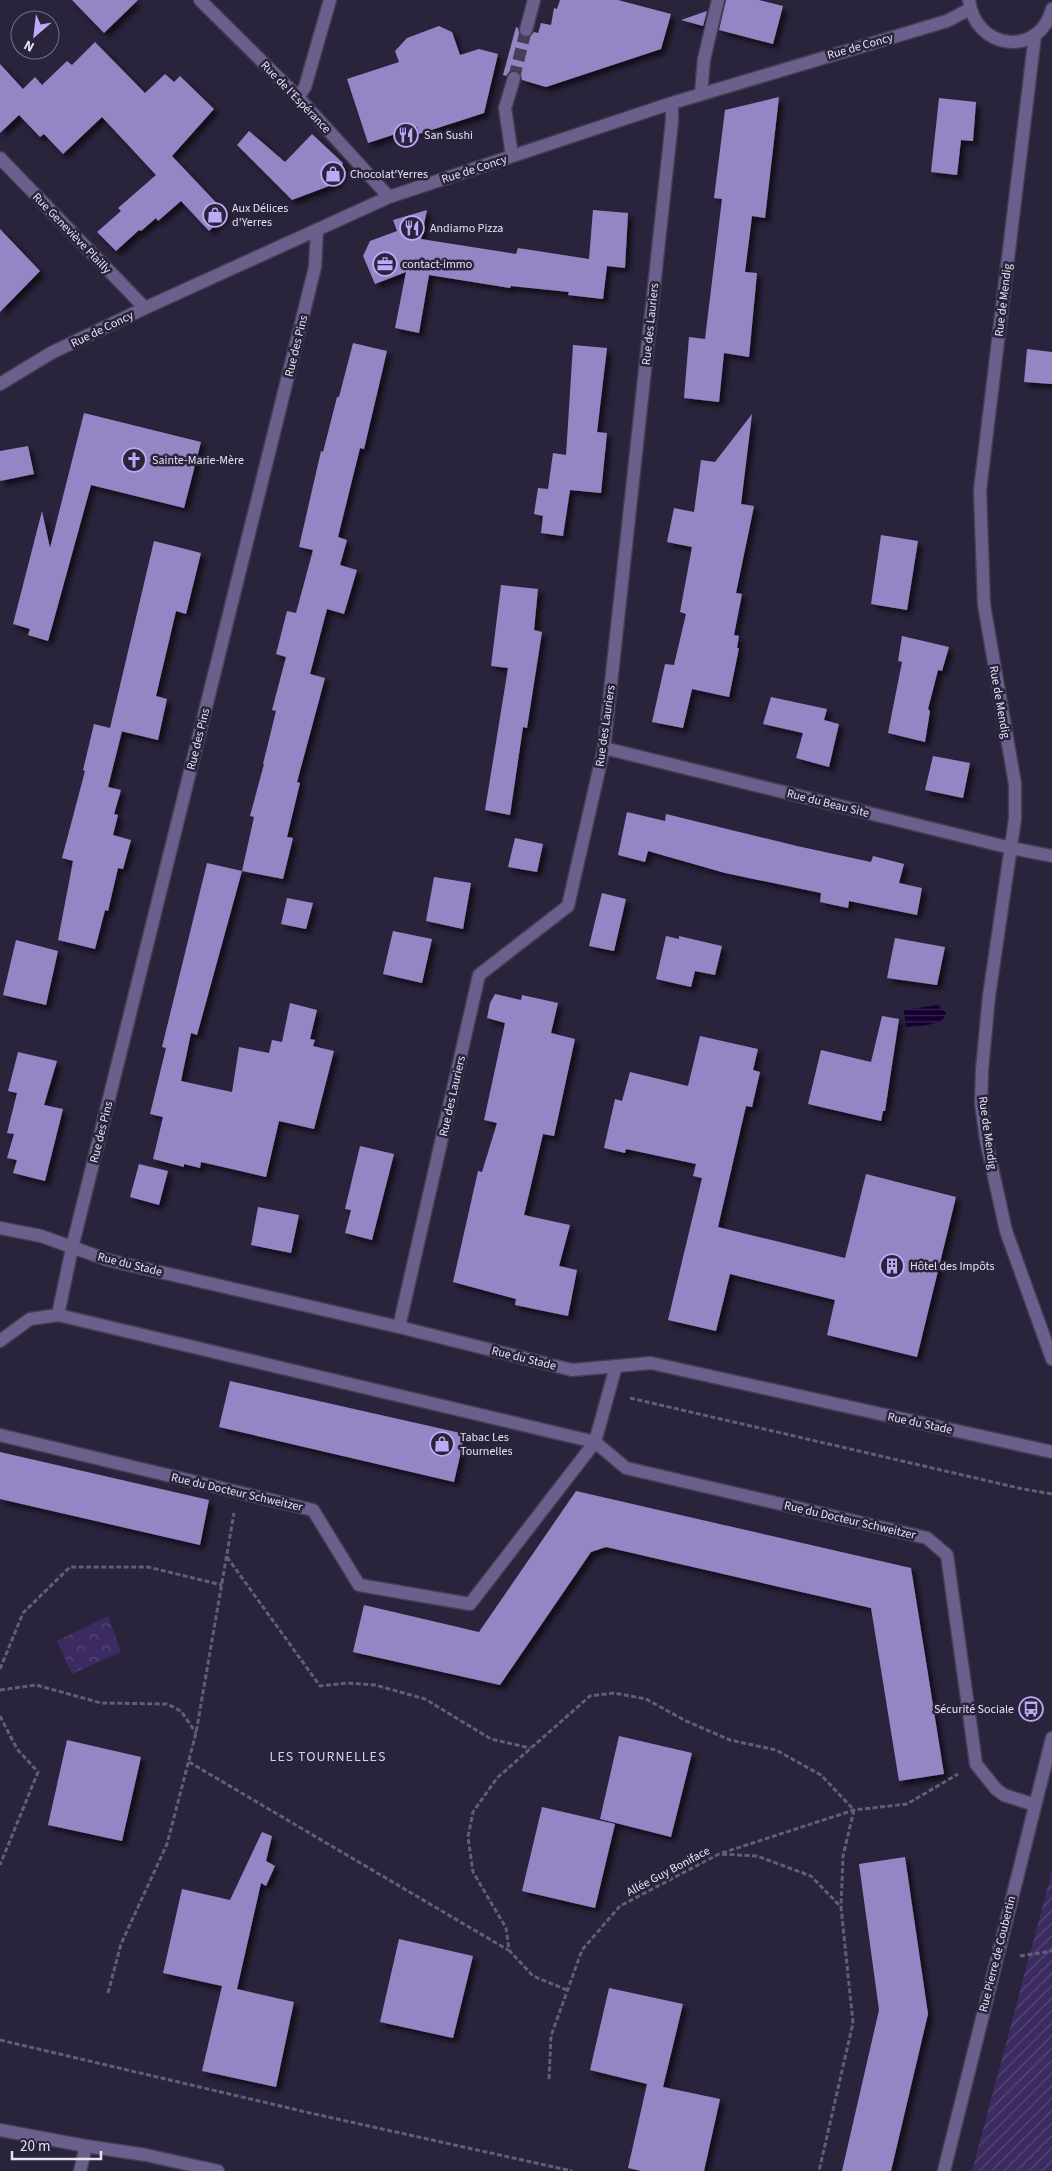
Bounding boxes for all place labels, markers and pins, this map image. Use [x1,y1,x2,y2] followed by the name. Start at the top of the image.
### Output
[393,122,419,148] restaurant icon: San Sushi
[424,127,473,144] place label: San Sushi
[320,161,346,187] shop icon: Chocolat'Yerres
[350,166,428,183] place label: Chocolat'Yerres
[232,200,288,231] place label: Aux Délices d'Yerres
[202,202,228,228] shop icon: Aux Délices d'Yerres
[399,215,425,241] restaurant icon: Andiamo Pizza
[430,220,503,237] place label: Andiamo Pizza
[372,251,398,277] office icon: contact-immo
[402,256,472,273] place label: contact-immo
[121,447,147,473] church icon: Sainte-Marie-Mère
[152,452,244,469] place label: Sainte-Marie-Mère
[879,1253,905,1279] building icon: Hôtel des Impôts
[910,1258,995,1275] place label: Hôtel des Impôts
[460,1429,512,1460] place label: Tabac Les Tournelles
[429,1431,455,1457] shop icon: Tabac Les Tournelles
[1018,1696,1044,1722] bus stop icon: Sécurité Sociale
[934,1701,1014,1718] place label: Sécurité Sociale

